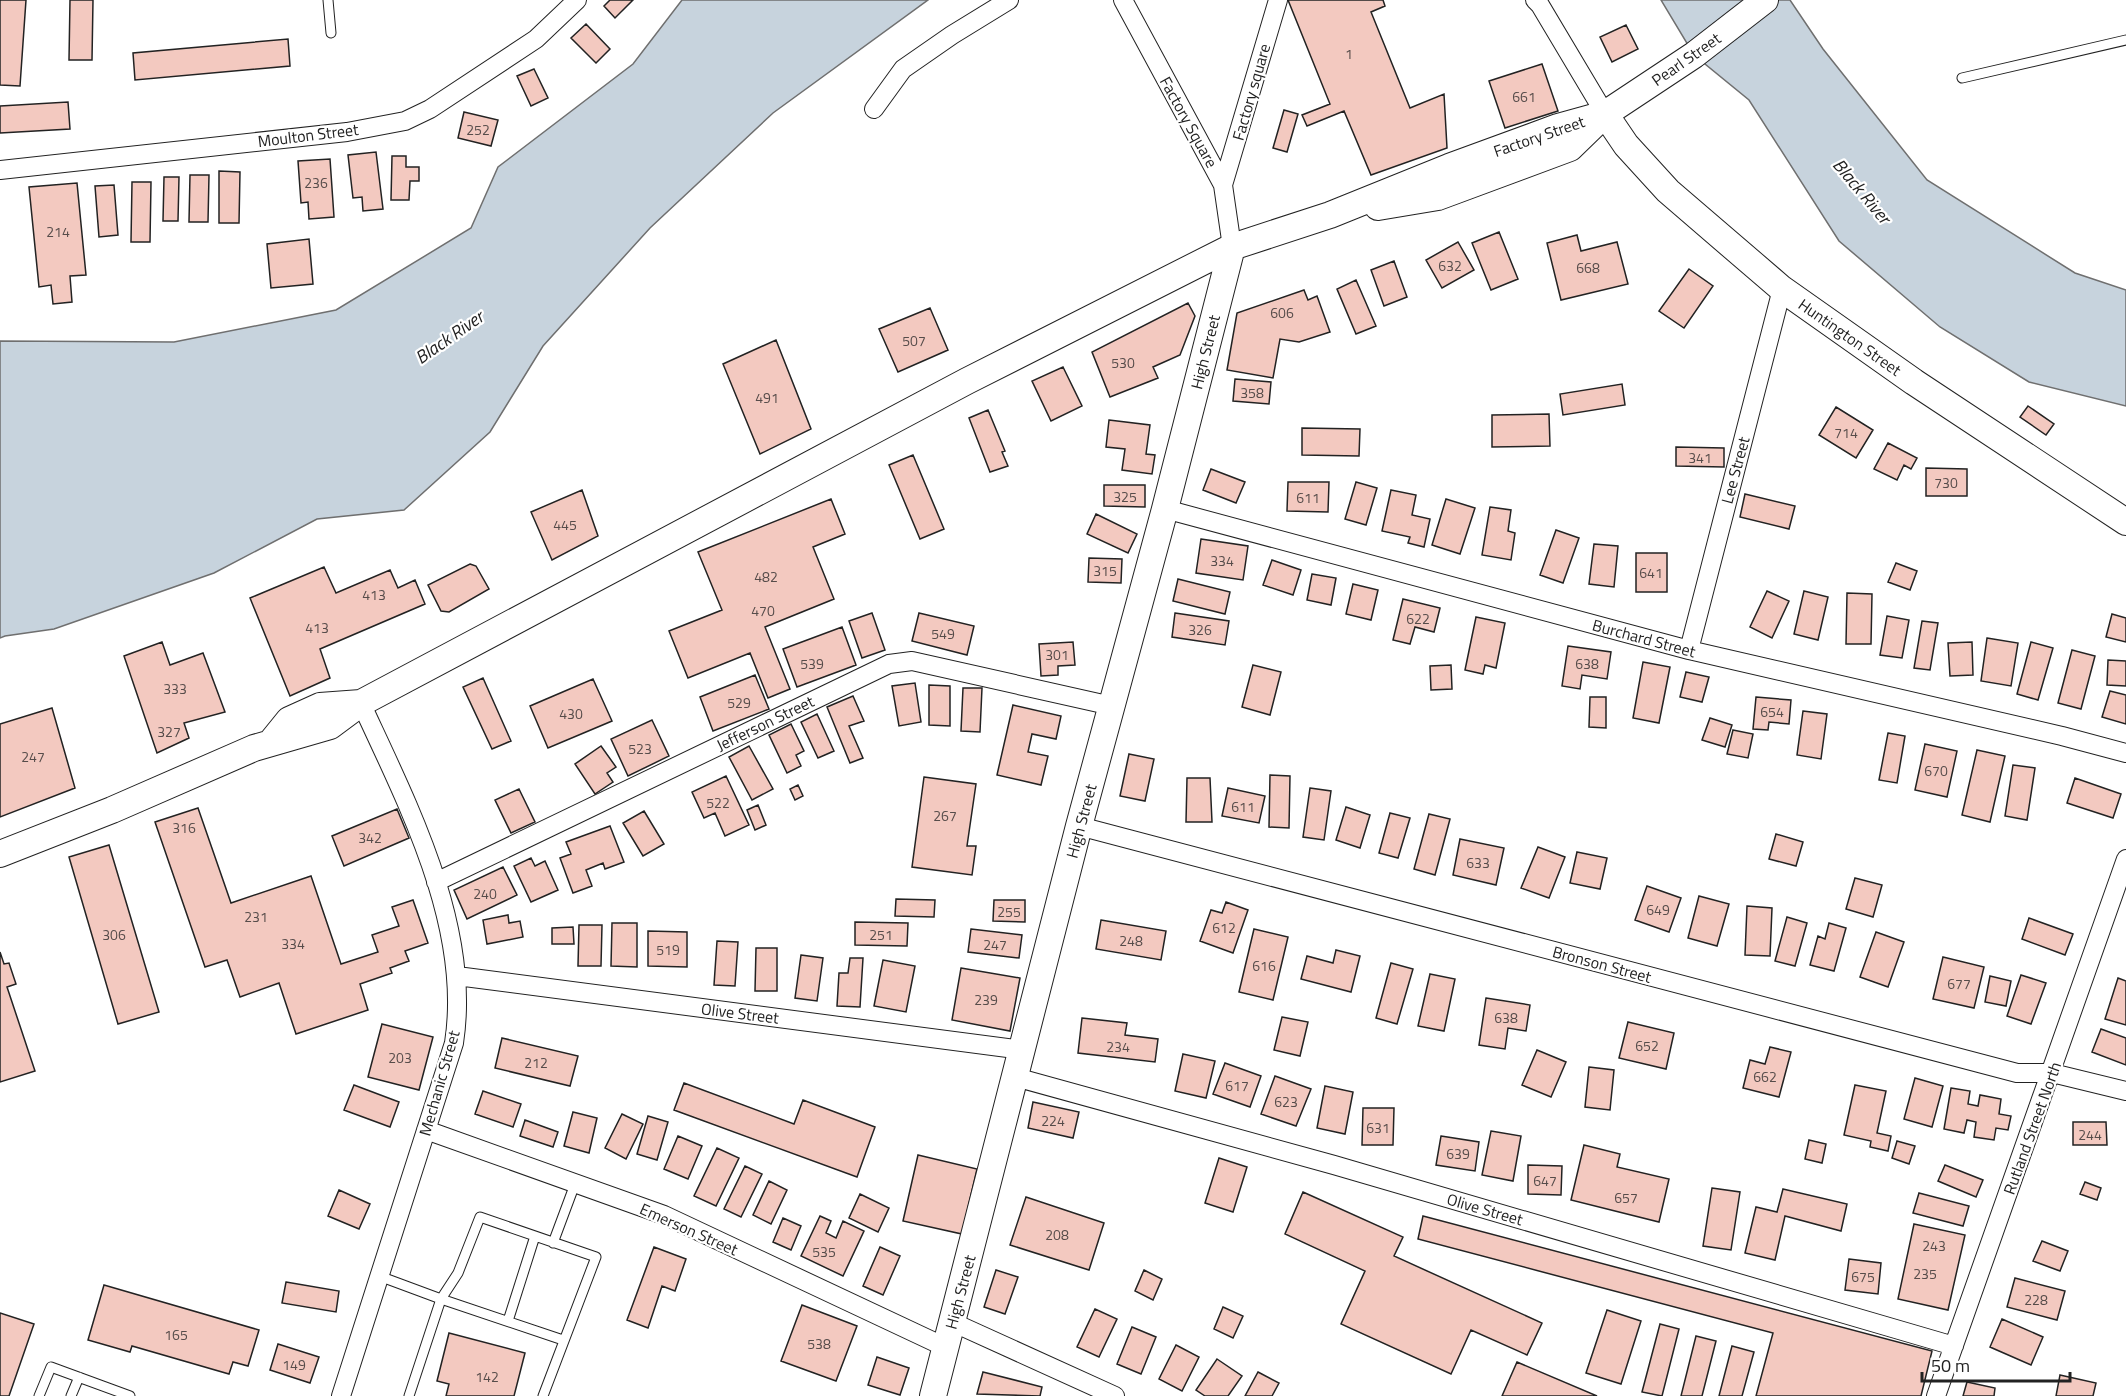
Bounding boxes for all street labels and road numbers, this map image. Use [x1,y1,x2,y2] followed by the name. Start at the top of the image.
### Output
[1647,26,1726,92] street label: Pearl Street
[1226,41,1276,143] street label: Factory square
[1154,72,1224,172] street label: Factory Square
[1490,109,1588,163] street label: Factory Street
[256,117,360,153] street label: Moulton Street
[1793,292,1907,382] street label: Huntington Street
[1184,312,1226,392] street label: High Street
[1715,433,1756,506] street label: Lee Street
[1590,613,1699,663] street label: Burchard Street
[712,689,818,757] street label: Jefferson Street
[1060,781,1103,861] street label: High Street
[1550,939,1655,989] street label: Bronson Street
[700,996,781,1030] street label: Olive Street
[412,1027,466,1139] street label: Mechanic Street
[1997,1058,2067,1198] street label: Rutland Street North
[1444,1187,1526,1231] street label: Olive Street
[636,1197,742,1261] street label: Emerson Street
[939,1252,982,1332] street label: High Street

